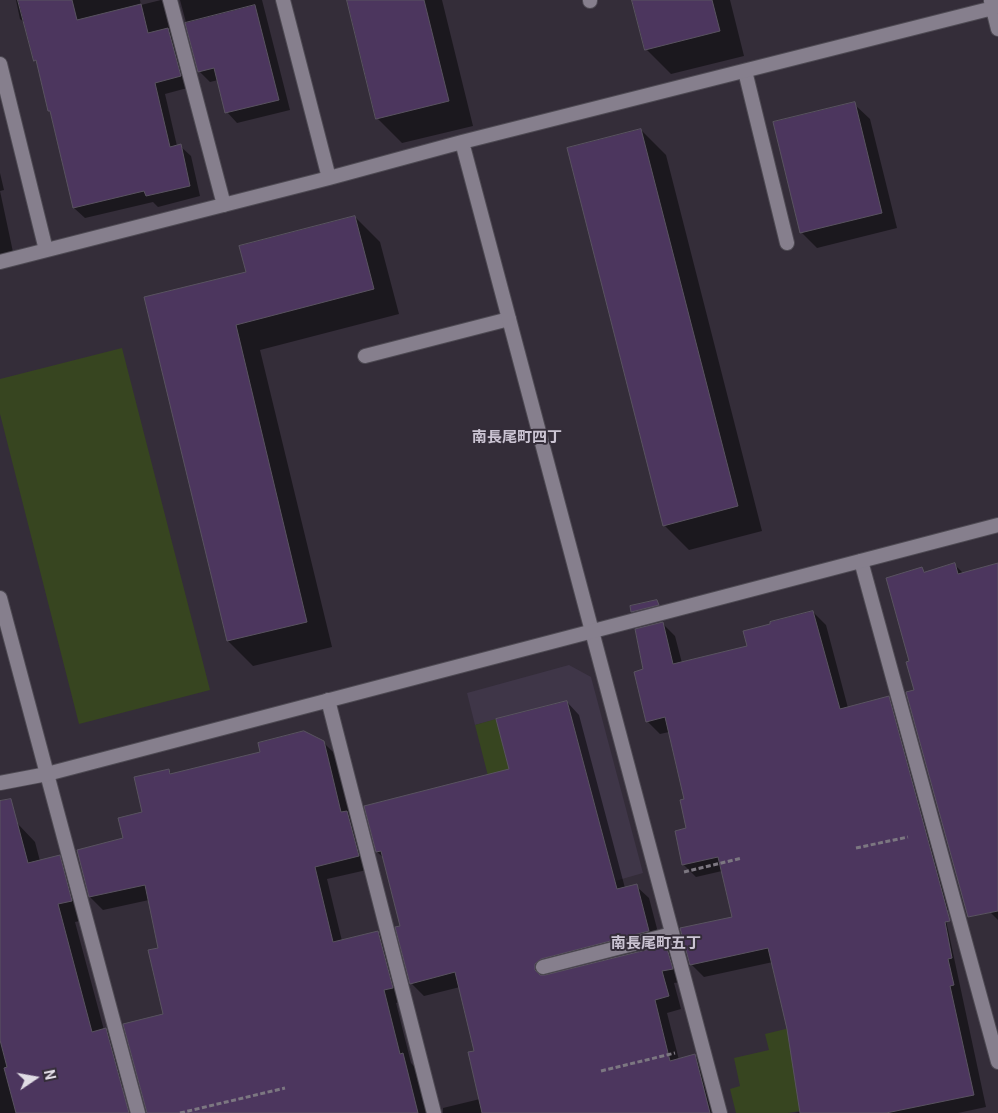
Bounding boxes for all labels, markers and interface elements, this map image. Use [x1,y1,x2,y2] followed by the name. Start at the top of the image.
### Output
[472,429,562,447] district label: 南長尾町四丁
[611,935,701,953] district label: 南長尾町五丁
[10,1053,60,1103] north arrow
[41,1068,59,1081] text: N

